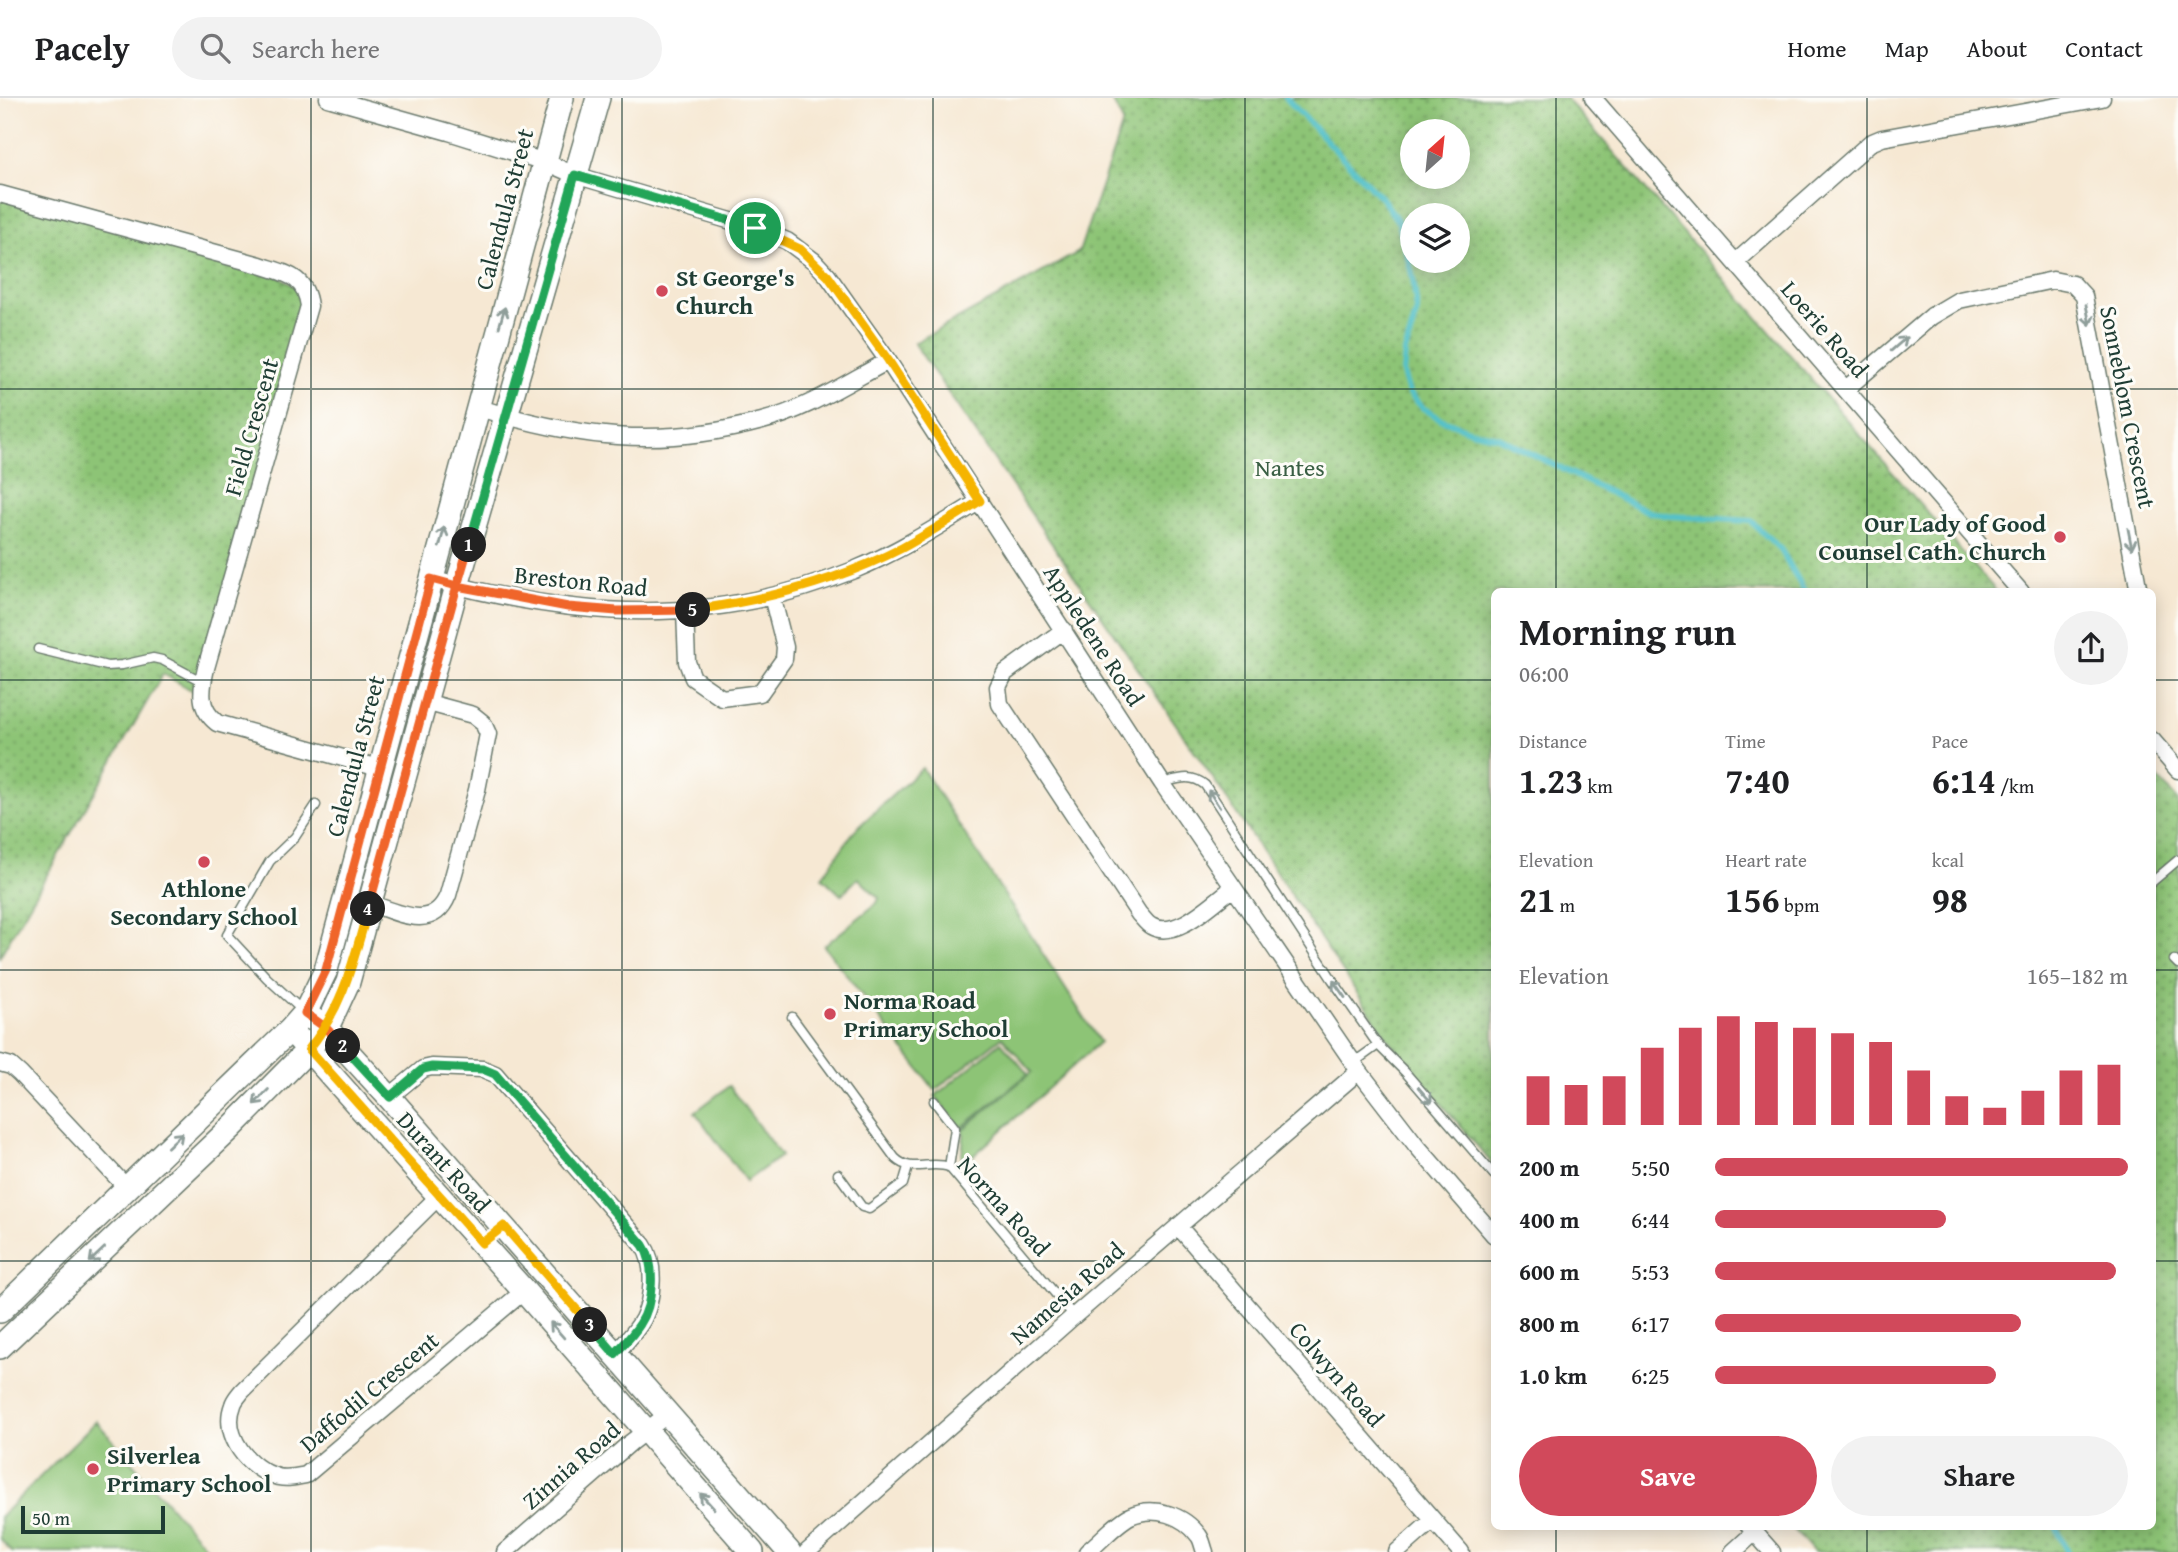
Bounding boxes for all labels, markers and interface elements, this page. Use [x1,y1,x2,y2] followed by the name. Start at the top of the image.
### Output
[172,17,662,80] search box
[35,24,130,72] text: Pacely
[196,29,234,67] icon: search
[252,29,380,68] text: Search here
[1788,31,1847,66] text: Home
[1885,31,1929,66] text: Map
[1967,31,2027,66] text: About
[2065,31,2143,66] text: Contact
[1400,119,1470,189] north arrow
[1400,119,1470,273] map controls
[466,124,542,294] street label: Calendula Street
[725,198,785,258] pin
[1400,203,1470,273] button: layers
[736,209,774,247] icon: arrive
[676,260,795,323] place label: St George's Church
[1773,273,1877,385] street label: Loerie Road
[654,283,670,299] marker: St George's Church
[2082,303,2095,326] one-way arrow
[2091,303,2165,512] street label: Sonneblom Crescent
[496,306,509,328] one-way arrow
[1890,336,1908,352] one-way arrow
[215,354,288,500] street label: Field Crescent
[1255,450,1325,485] park label: Nantes
[1819,506,2046,569] place label: Our Lady of Good Counsel Cath. Church
[436,526,449,549] one-way arrow
[2123,527,2137,550] one-way arrow
[452,528,486,562] pin: 1
[2052,529,2068,545] marker: Our Lady of Good Counsel Cath. Church
[464,530,473,558] text: 1
[513,557,649,605] street label: Breston Road
[1035,557,1153,713] street label: Appledene Road
[676,592,710,628] pin: 5
[688,595,697,623] text: 5
[1519,603,1736,659] text: Morning run
[2054,611,2128,685] button: share
[1519,657,1569,690] text: 06:00
[317,671,393,841] street label: Calendula Street
[1519,727,1587,755] text: Distance
[1725,727,1766,755] text: Time
[1932,727,1968,755] text: Pace
[1519,755,1583,806] text: 1.23
[1725,755,1790,806] text: 7:40
[1932,755,1996,806] text: 6:14
[1583,772,1613,800] text: km
[1996,772,2034,800] text: /km
[1207,790,1221,810] one-way arrow
[1519,846,1593,874] text: Elevation
[1725,846,1807,874] text: Heart rate
[1932,846,1964,874] text: kcal
[196,854,212,870] marker: Athlone Secondary School
[110,871,298,934] place label: Athlone Secondary School
[1519,874,1555,925] text: 21
[1725,874,1780,925] text: 156
[1932,874,1968,925] text: 98
[1555,891,1575,919] text: m
[1780,891,1820,919] text: bpm
[350,892,386,926] pin: 4
[363,894,372,922] text: 4
[1519,959,1609,992] text: Elevation
[2027,959,2128,992] text: 165–182 m
[1332,980,1346,999] one-way arrow
[844,983,1009,1046] place label: Norma Road Primary School
[822,1006,838,1022] marker: Norma Road Primary School
[326,1028,360,1063] pin: 2
[338,1031,347,1059] text: 2
[1417,1086,1433,1104] one-way arrow
[252,1089,269,1106] one-way arrow
[389,1103,499,1221] street label: Durant Road
[166,1131,183,1148] one-way arrow
[949,1148,1059,1264] street label: Norma Road
[1519,1151,1580,1184] text: 200 m
[1631,1151,1670,1184] text: 5:50
[1519,1203,1580,1236] text: 400 m
[1631,1203,1670,1236] text: 6:44
[1002,1233,1132,1352] street label: Namesia Road
[89,1246,106,1263] one-way arrow
[1519,1255,1580,1288] text: 600 m
[1631,1255,1670,1288] text: 5:53
[1519,1307,1580,1340] text: 800 m
[1631,1307,1670,1340] text: 6:17
[572,1308,608,1342] pin: 3
[585,1310,594,1338] text: 3
[1281,1313,1393,1435] street label: Colwyn Road
[549,1321,565,1339] one-way arrow
[292,1323,447,1461] street label: Daffodil Crescent
[1519,1359,1587,1392] text: 1.0 km
[1631,1359,1670,1392] text: 6:25
[514,1412,628,1518] street label: Zinnia Road
[1519,1436,1817,1516] button: Save
[1831,1436,2128,1516] button: Share
[107,1438,272,1501] place label: Silverlea Primary School
[85,1461,101,1477] marker: Silverlea Primary School
[699,1492,715,1510] one-way arrow
[21,1503,164,1535] scale bar
[32,1504,70,1532] text: 50 m

